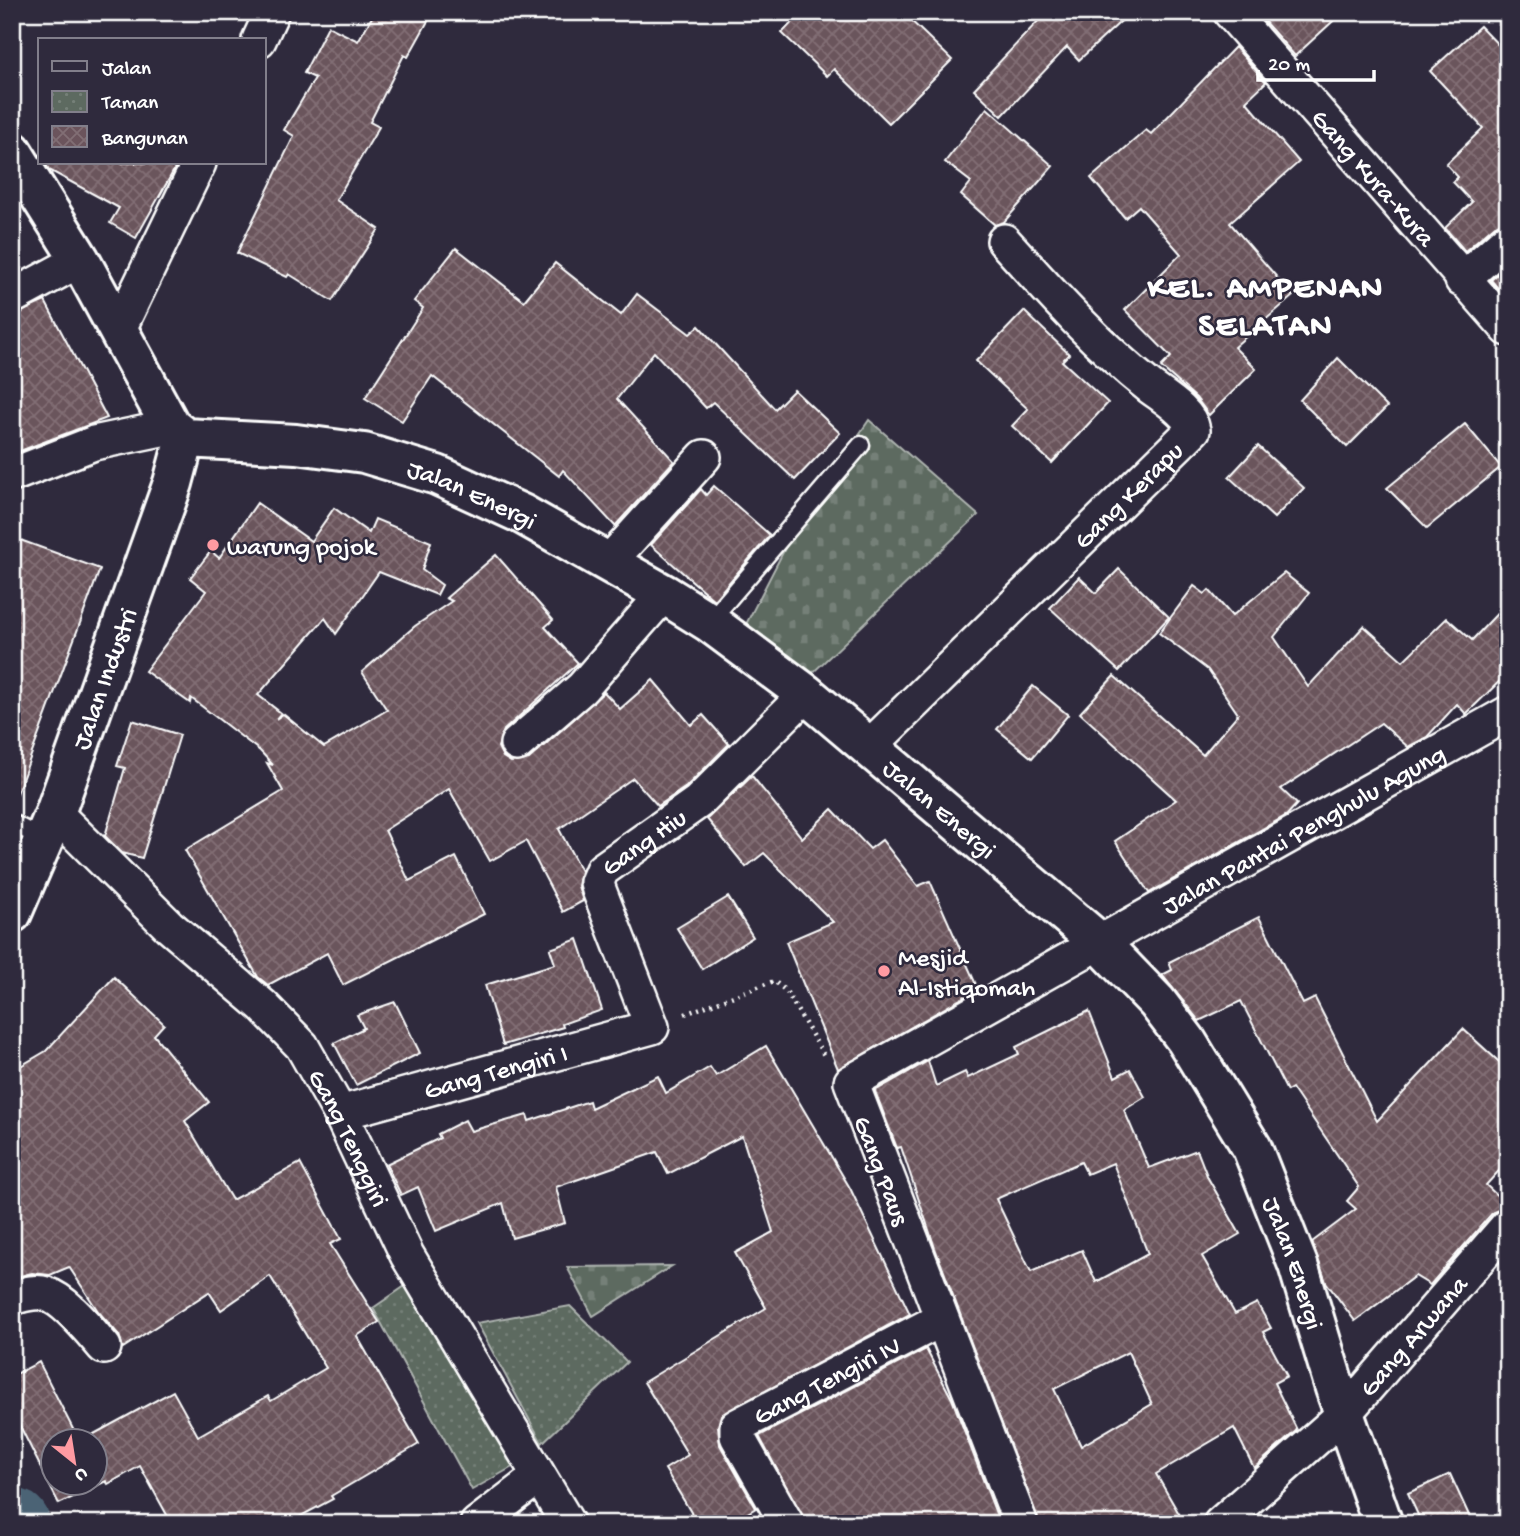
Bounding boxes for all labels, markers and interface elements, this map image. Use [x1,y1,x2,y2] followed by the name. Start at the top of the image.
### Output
[38,38,266,164] legend
[1258,38,1373,82] scale bar
[1268,54,1310,79] text: 20 m
[102,58,151,83] text: Jalan
[101,92,158,117] text: Taman
[1302,104,1441,256] street label: Gang Kura-Kura
[101,128,188,153] text: Bangunan
[1147,271,1384,347] district label: KEL. AMPENAN SELATAN
[1069,437,1192,558] street label: Gang Kerapu
[403,456,541,539] street label: Jalan Energi
[227,534,378,565] place label: warung pojok
[205,537,221,553] marker: warung pojok
[68,605,147,755] street label: Jalan Industri
[1158,740,1452,924] street label: Jalan Pantai Penghulu Agung
[875,755,1001,868] street label: Jalan Energi
[597,804,694,885] street label: Gang Hiu
[898,945,1035,1006] place label: Mesjid Al-Istiqomah
[876,963,892,979] marker: Mesjid Al-Istiqomah
[421,1040,572,1109] street label: Gang Tengiri I
[298,1065,393,1213] street label: Gang Tenggiri
[844,1113,914,1232] street label: Gang Paus
[1253,1194,1328,1334] street label: Jalan Energi
[1355,1270,1478,1405] street label: Gang Arwana
[749,1332,907,1435] street label: Gang Tengiri IV
[38,1428,108,1498] north arrow
[70,1461,91,1486] text: U

